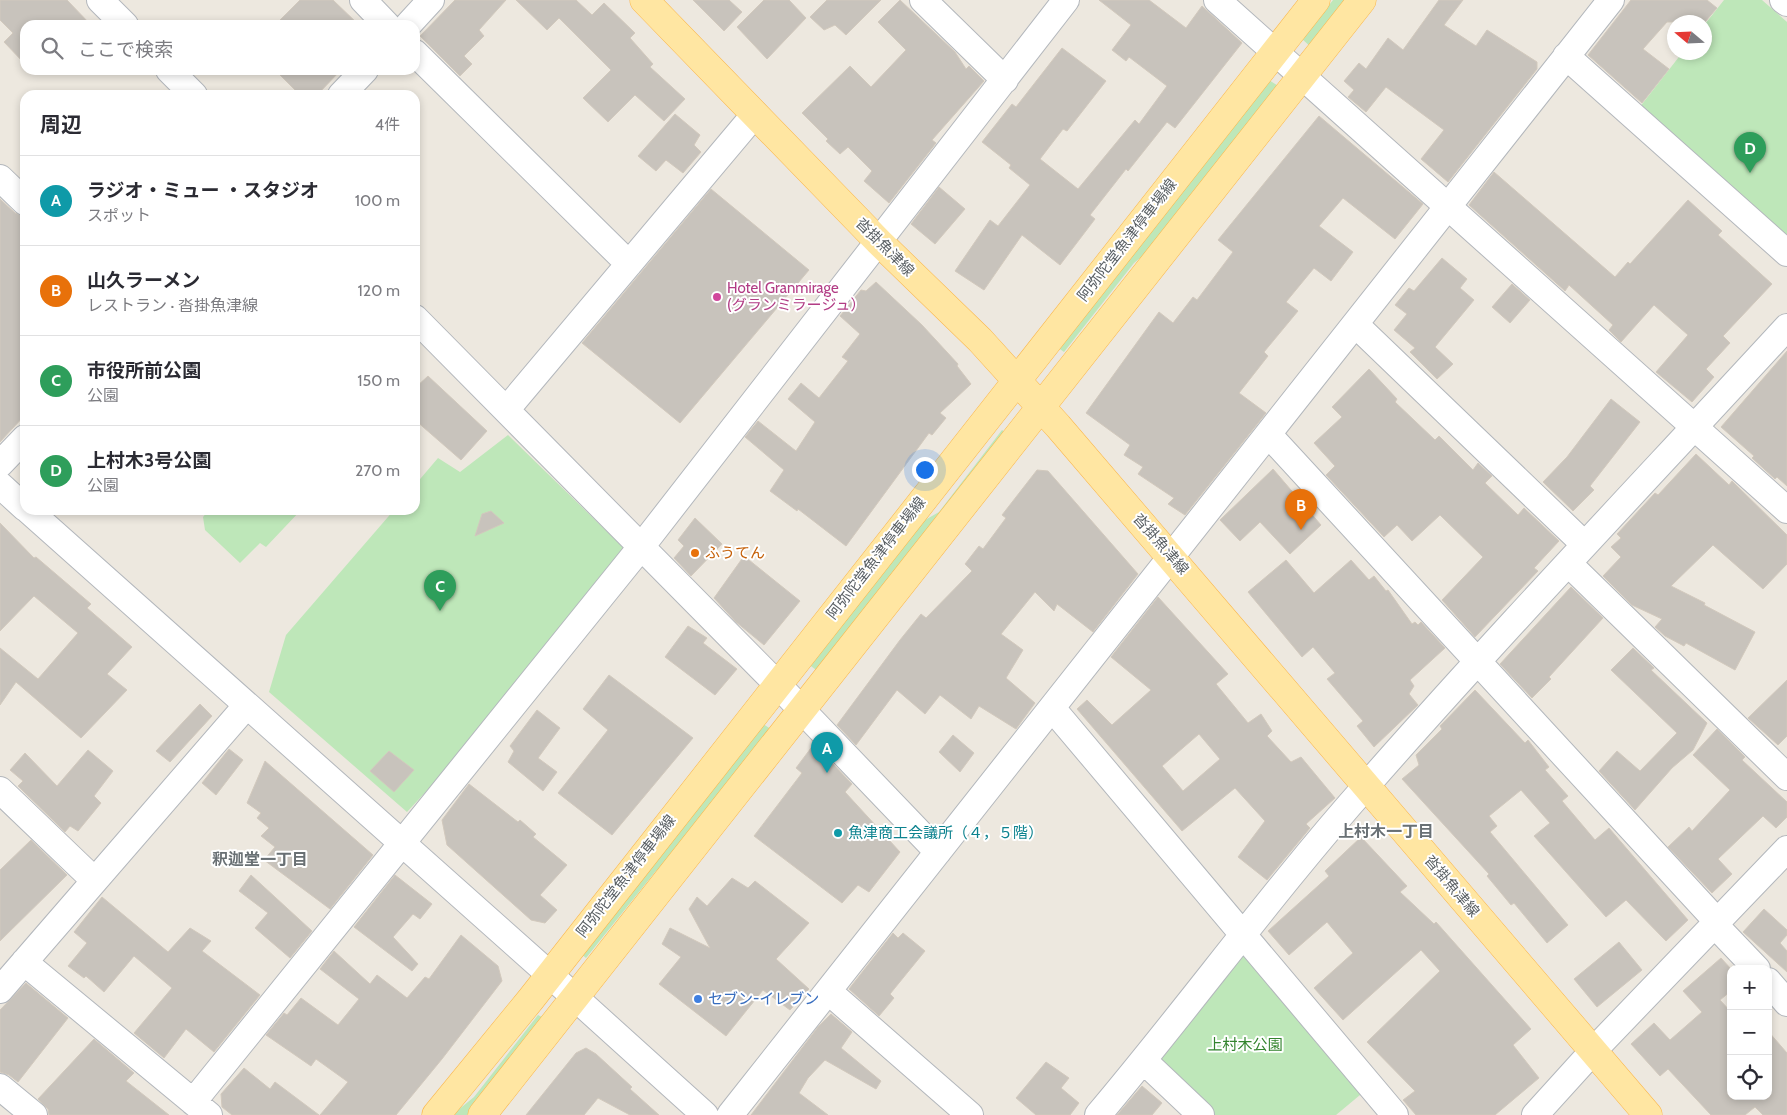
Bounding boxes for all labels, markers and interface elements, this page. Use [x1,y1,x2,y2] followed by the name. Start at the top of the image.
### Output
[1667,15,1712,60] north arrow
[20,20,420,75] search box
[38,34,66,62] icon: search
[78,38,173,61] text: ここで検索
[40,112,82,137] text: 周辺
[375,115,400,134] text: 4件
[1734,132,1766,173] pin: D
[1074,175,1180,305] street label: 阿弥陀堂魚津停車場線
[87,179,319,202] text: ラジオ・ミュー ・スタジオ
[51,191,61,210] text: A
[355,191,400,210] text: 100 m
[87,206,151,225] text: スポット
[852,214,918,280] street label: 沓掛魚津線
[87,269,200,292] text: 山久ラーメン
[727,279,865,314] place label: Hotel Granmirage (グランミラージュ）
[51,281,61,300] text: B
[358,281,400,300] text: 120 m
[711,291,723,303] marker: Hotel Granmirage (グランミラージュ）
[87,296,258,315] text: レストラン · 沓掛魚津線
[87,359,201,382] text: 市役所前公園
[51,371,61,390] text: C
[357,371,400,390] text: 150 m
[87,386,119,405] text: 公園
[87,449,211,472] text: 上村木3号公園
[912,457,938,483] your location
[50,461,62,480] text: D
[355,461,400,480] text: 270 m
[87,476,119,495] text: 公園
[1285,489,1317,530] pin: B
[823,493,929,623] street label: 阿弥陀堂魚津停車場線
[1130,510,1192,578] street label: 沓掛魚津線
[705,544,765,562] place label: ふうてん
[689,547,701,559] marker: ふうてん
[424,570,456,611] pin: C
[811,732,843,773] pin: A
[573,811,679,941] street label: 阿弥陀堂魚津停車場線
[1338,822,1434,841] district label: 上村木一丁目
[848,824,1043,842] place label: 魚津商工会議所（４，５階）
[832,827,844,839] marker: 魚津商工会議所（４，５階）
[212,850,308,869] district label: 釈迦堂一丁目
[1421,851,1483,921] street label: 沓掛魚津線
[1727,965,1772,1100] map controls
[1727,965,1772,1010] button: +
[708,990,819,1008] place label: セブン-イレブン
[692,993,704,1005] marker: セブン-イレブン
[1727,1010,1772,1055] button: −
[1207,1036,1283,1054] park label: 上村木公園
[1727,1055,1772,1100] button: locate

